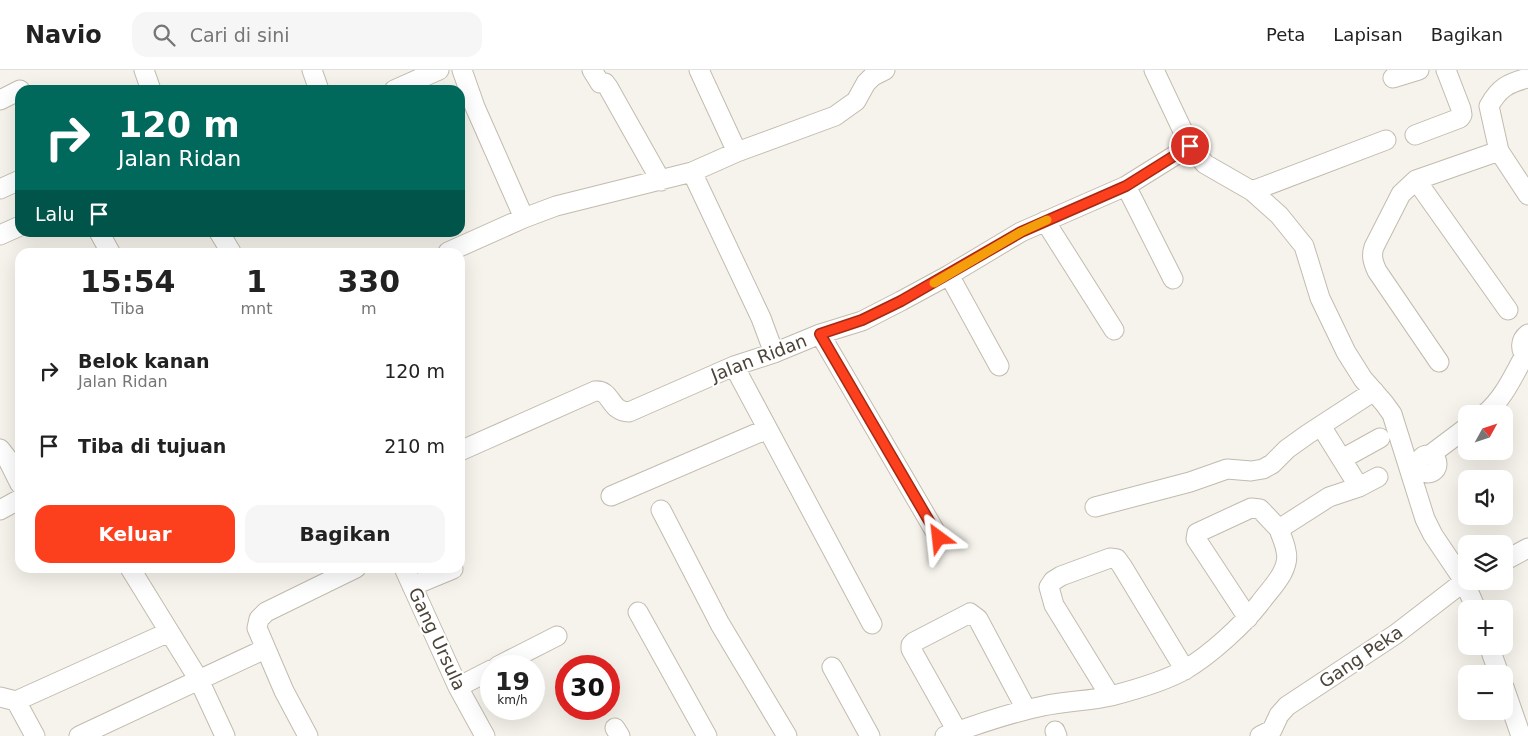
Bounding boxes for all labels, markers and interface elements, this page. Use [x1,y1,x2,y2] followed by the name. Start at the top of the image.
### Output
[132,12,482,57] search box
[25,21,102,49] text: Navio
[150,21,178,49] icon: search
[190,24,290,46] text: Cari di sini
[1266,24,1305,45] text: Peta
[1333,24,1403,45] text: Lapisan
[1431,24,1503,45] text: Bagikan
[35,105,100,170] icon: right
[118,105,240,145] text: 120 m
[1169,125,1211,167] pin
[1176,132,1204,160] icon: arrive
[118,146,241,171] text: Jalan Ridan
[85,200,113,228] icon: arrive
[35,203,75,225] text: Lalu
[80,264,175,299] text: 15:54
[246,264,267,299] text: 1
[337,264,400,299] text: 330
[111,299,145,318] text: Tiba
[240,299,272,318] text: mnt
[361,299,377,318] text: m
[707,330,810,386] street label: Jalan Ridan
[78,350,210,372] text: Belok kanan
[35,357,63,385] icon: right
[384,360,445,382] text: 120 m
[78,372,168,391] text: Jalan Ridan
[1458,405,1512,460] north arrow
[1458,405,1513,720] map controls
[35,432,63,460] icon: arrive
[78,435,226,457] text: Tiba di tujuan
[384,435,445,457] text: 210 m
[1458,470,1513,525] button: sound
[35,505,235,563] button: Keluar
[245,505,445,563] button: Bagikan
[912,511,964,563] position arrow
[1458,535,1513,590] button: layers
[404,584,470,693] street label: Gang Ursula
[1458,600,1513,655] button: +
[1315,621,1406,692] street label: Gang Peka
[555,655,620,720] speed limit sign: 30
[1458,665,1513,720] button: −
[495,667,530,696] text: 19
[497,693,528,707] text: km/h

